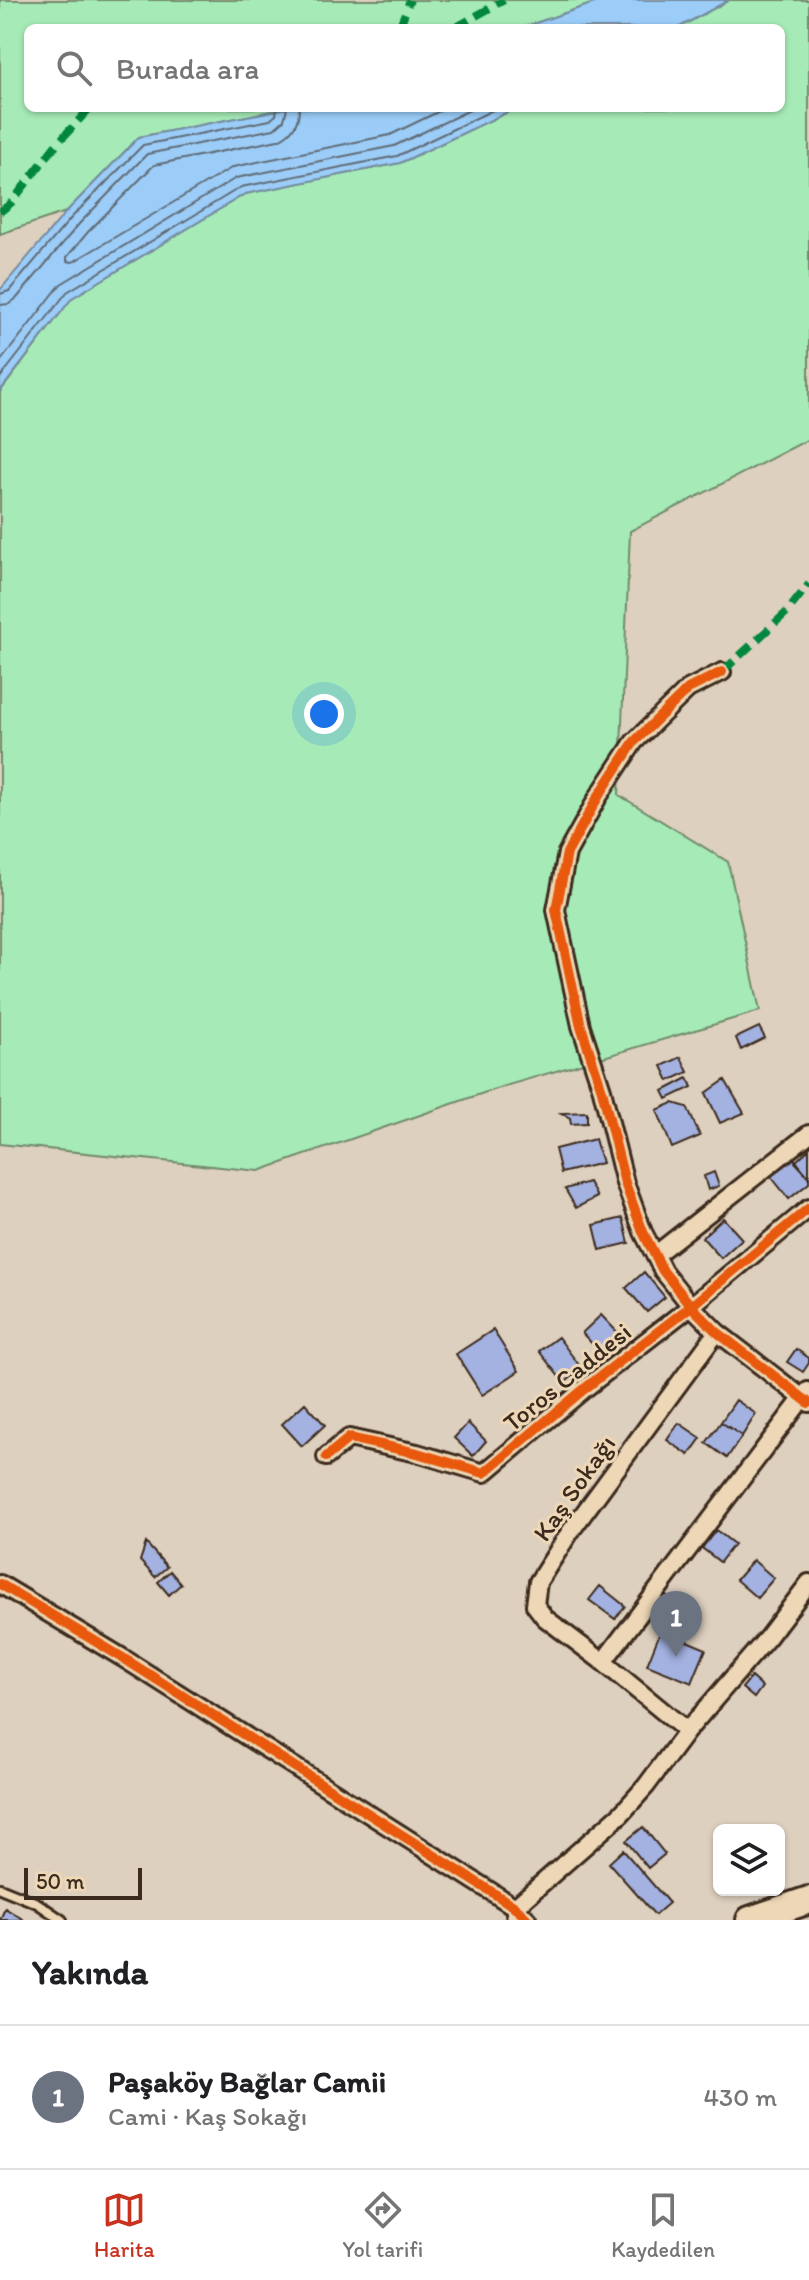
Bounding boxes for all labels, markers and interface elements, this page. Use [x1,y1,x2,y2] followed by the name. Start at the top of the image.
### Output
[24,24,785,112] search box
[52,46,96,90] icon: search
[116,50,259,87] text: Burada ara
[304,694,344,734] your location
[497,1316,637,1438] street label: Toros Caddesi
[526,1429,622,1547] street label: Kaş Sokağı
[650,1591,702,1657] pin: 1
[713,1824,785,1896] map controls
[713,1824,785,1896] button: layers
[24,1864,142,1900] scale bar
[36,1868,85,1895] text: 50 m
[32,1952,148,1993] text: Yakında
[108,2063,386,2100] text: Paşaköy Bağlar Camii
[52,2081,64,2113] text: 1
[703,2081,777,2113] text: 430 m
[108,2100,307,2132] text: Cami · Kaş Sokağı
[94,2188,155,2263] tab: Harita
[342,2188,423,2263] tab: Yol tarifi
[611,2188,715,2263] tab: Kaydedilen

